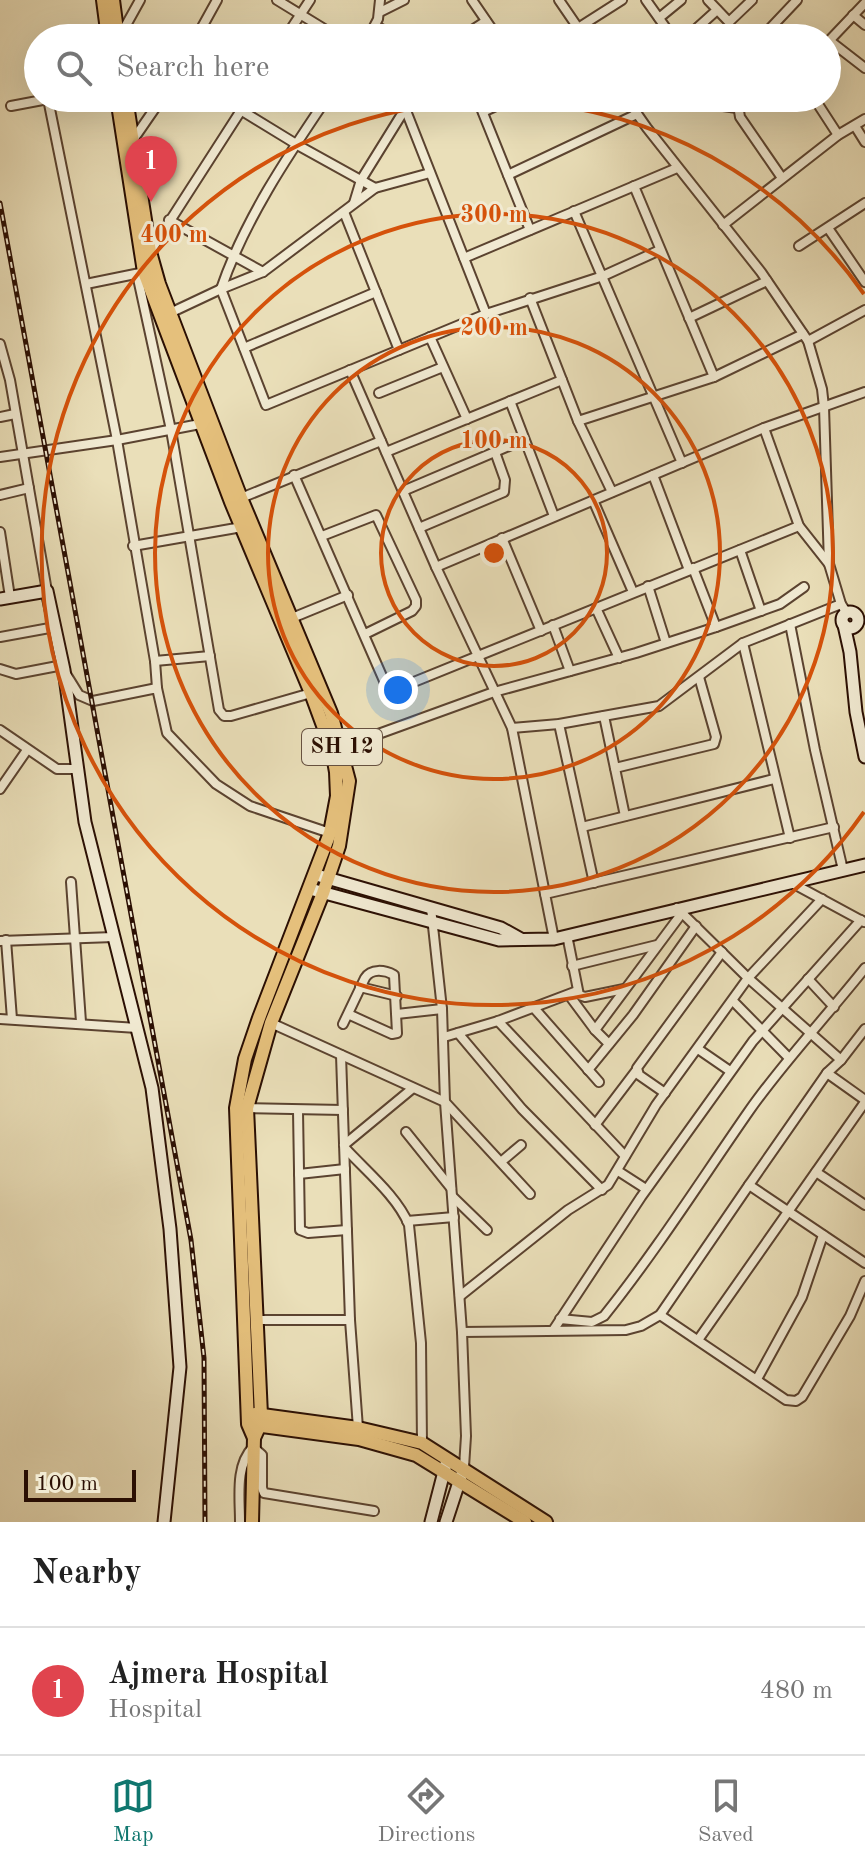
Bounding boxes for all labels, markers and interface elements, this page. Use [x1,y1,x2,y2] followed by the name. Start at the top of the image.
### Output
[24,24,841,112] search box
[52,46,96,90] icon: search
[116,53,270,83] text: Search here
[125,136,177,202] pin: 1
[460,204,528,228] text: 300 m
[140,224,208,248] text: 400 m
[460,317,528,341] text: 200 m
[460,430,528,454] text: 100 m
[480,539,508,567] centre of rings
[378,670,418,710] your location
[302,729,382,765] road number: SH 12
[24,1466,136,1502] scale bar
[36,1473,98,1495] text: 100 m
[32,1557,142,1591] text: Nearby
[108,1660,328,1690] text: Ajmera Hospital
[50,1678,66,1704] text: 1
[760,1678,833,1704] text: 480 m
[108,1697,202,1723] text: Hospital
[111,1774,155,1849] tab: Map
[378,1774,475,1849] tab: Directions
[698,1774,754,1849] tab: Saved

